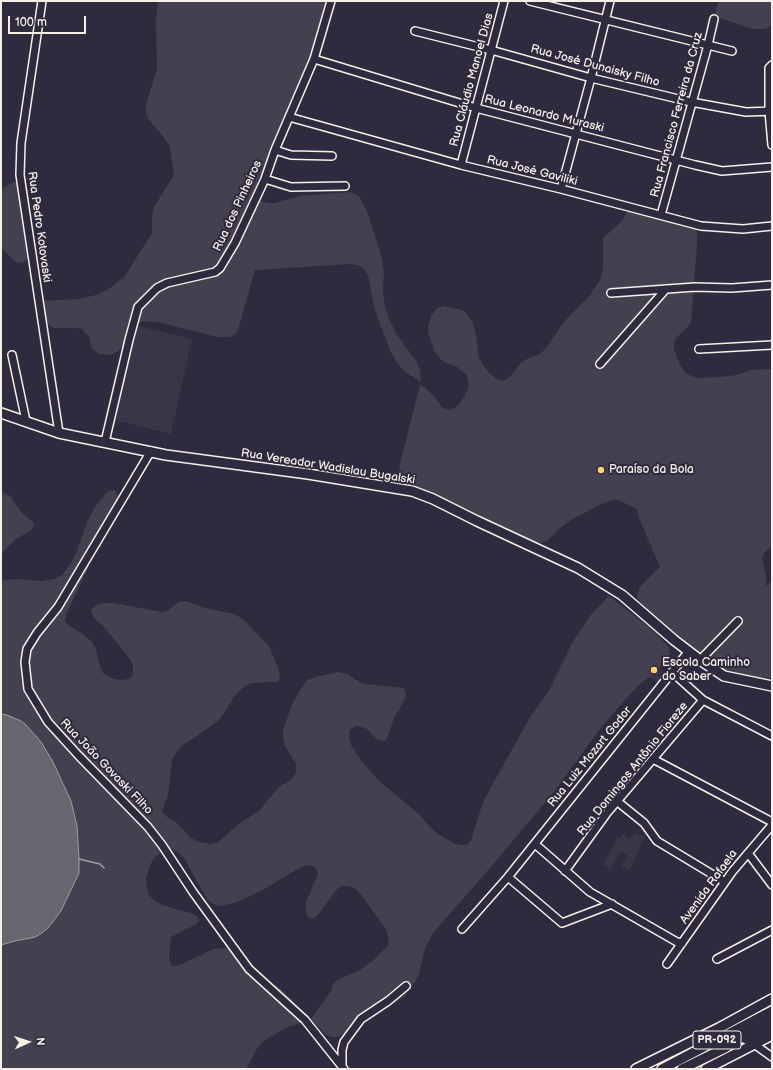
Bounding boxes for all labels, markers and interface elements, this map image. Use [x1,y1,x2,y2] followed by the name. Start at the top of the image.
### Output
[10,8,88,34] scale bar
[447,12,497,148] street label: Rua Cláudio Manoel Dias
[15,15,47,30] text: 100 m
[648,31,706,199] street label: Rua Francisco Ferreira da Cruz
[529,42,661,90] street label: Rua José Dunaisky Filho
[483,92,605,136] street label: Rua Leonardo Muraski
[485,153,579,189] street label: Rua José Gaviliki
[211,158,265,254] street label: Rua dos Pinheiros
[24,171,54,283] street label: Rua Pedro Kotovaski
[240,446,416,488] street label: Rua Vereador Wadislau Bugalski
[609,463,694,477] place label: Paraíso da Bola
[596,465,606,475] marker: Paraíso da Bola
[662,656,750,684] place label: Escola Caminho do Saber
[649,665,659,675] marker: Escola Caminho do Saber
[575,699,691,839] street label: Rua Domingos Antônio Fioreze
[545,704,635,810] street label: Rua Luiz Mozart Godor
[57,716,155,818] street label: Rua João Govaski Filho
[677,847,741,927] street label: Avenida Rafaela
[8,1022,48,1062] north arrow
[693,1031,741,1049] road number: PR-092
[34,1037,47,1046] text: N

